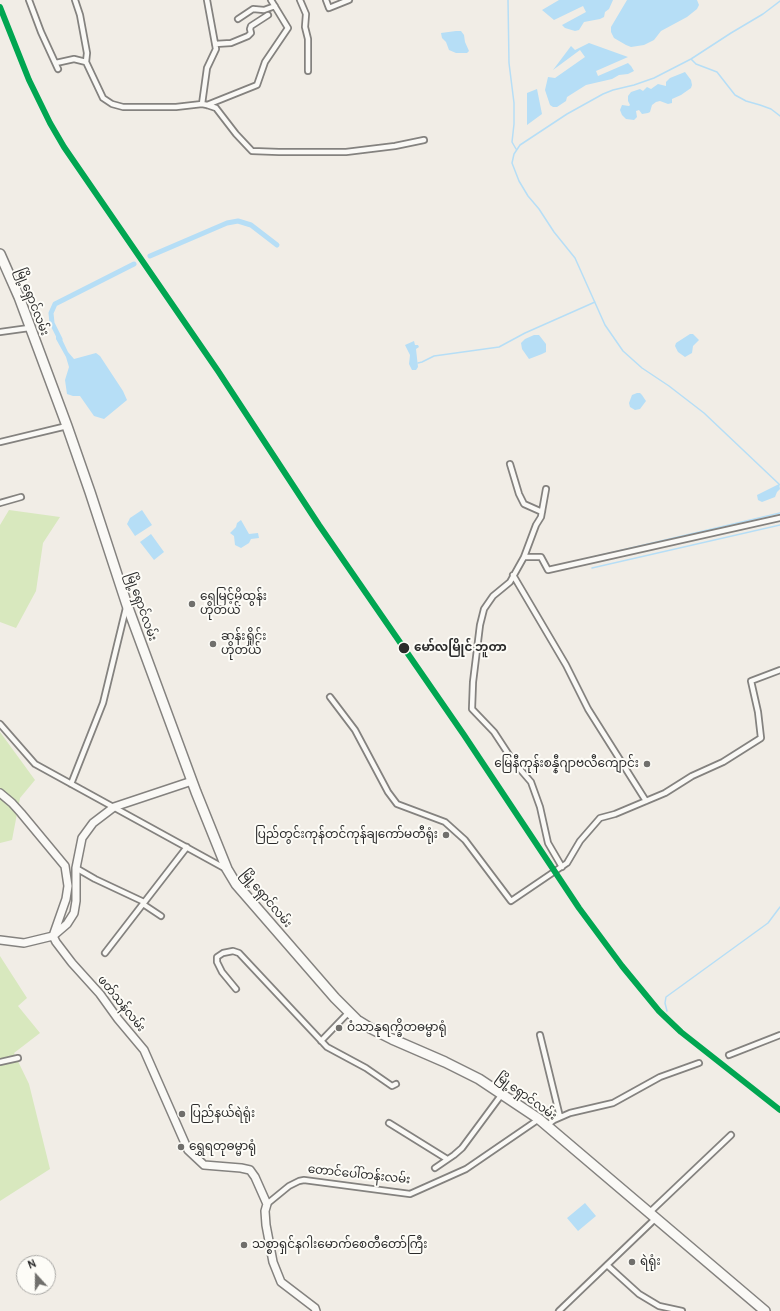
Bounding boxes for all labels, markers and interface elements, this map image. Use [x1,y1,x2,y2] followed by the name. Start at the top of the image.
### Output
[13,266,51,338] street label: မြို့ရှောင်လမ်း
[123,571,159,643] street label: မြို့ရှောင်လမ်း
[200,590,267,618] place label: ရွှေမြင့်မိုထွန်း ဟိုတယ်
[187,599,197,609] marker: ရွှေမြင့်မိုထွန်း ဟိုတယ်
[221,630,267,658] place label: ဆန်းရှိုင်း ဟိုတယ်
[208,639,218,649] marker: ဆန်းရှိုင်း ဟိုတယ်
[397,641,411,655] marker: မော်လမြိုင် ဘူတာ
[414,641,507,655] place label: မော်လမြိုင် ဘူတာ
[494,757,639,771] place label: မြေနီကုန်းစန္နီဂျာဗလီကျောင်း
[642,759,652,769] marker: မြေနီကုန်းစန္နီဂျာဗလီကျောင်း
[255,828,438,842] place label: ပြည်တွင်းကုန်တင်ကုန်ချကော်မတီရုံး
[441,830,451,840] marker: ပြည်တွင်းကုန်တင်ကုန်ချကော်မတီရုံး
[238,867,294,931] street label: မြို့ရှောင်လမ်း
[94,973,148,1035] street label: ဖတ်သန်လမ်း
[347,1021,447,1035] place label: ဝံသာနုရက္ခိတဓမ္မာရုံ
[334,1023,344,1033] marker: ဝံသာနုရက္ခိတဓမ္မာရုံ
[493,1070,559,1124] street label: မြို့ရှောင်လမ်း
[190,1107,255,1121] place label: ပြည်နယ်ရဲရုံး
[177,1109,187,1119] marker: ပြည်နယ်ရဲရုံး
[189,1140,256,1154] place label: ရွှေရတုဓမ္မာရုံ
[176,1142,186,1152] marker: ရွှေရတုဓမ္မာရုံ
[307,1162,411,1188] street label: တောင်ပေါ်တန်းလမ်း
[252,1238,427,1252] place label: သစ္စာရှင်နဂါးမောက်စေတီတော်ကြီး
[239,1240,249,1250] marker: သစ္စာရှင်နဂါးမောက်စေတီတော်ကြီး
[16,1255,56,1295] north arrow
[640,1255,661,1269] place label: ရဲရုံး
[26,1257,38,1272] text: N
[627,1257,637,1267] marker: ရဲရုံး

